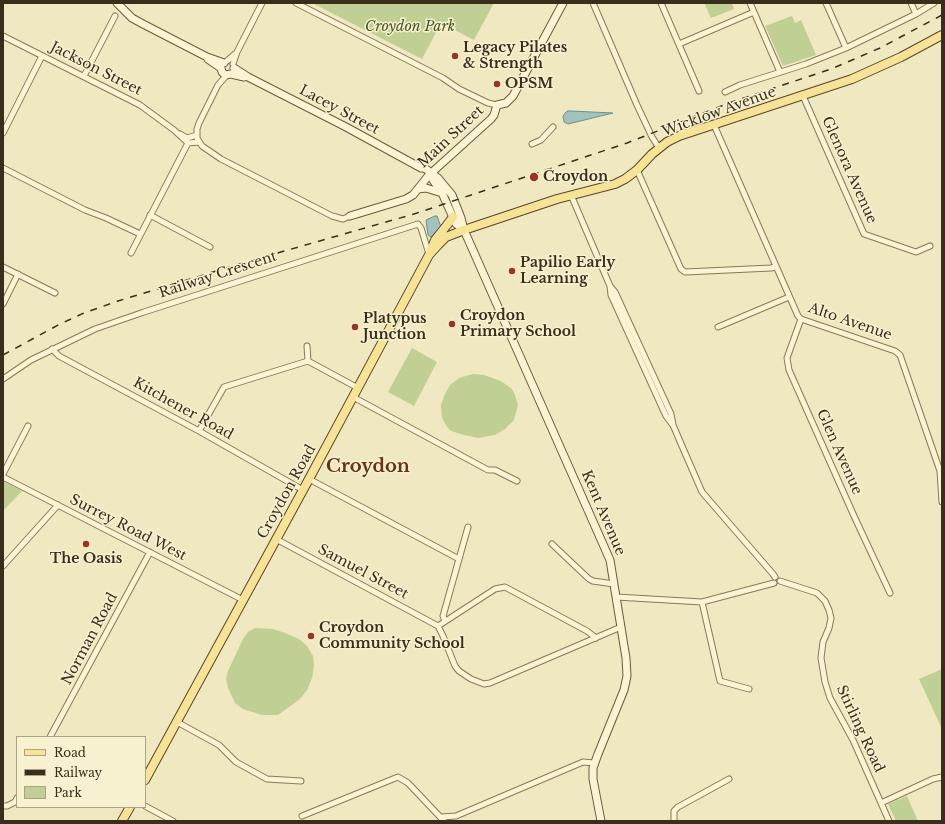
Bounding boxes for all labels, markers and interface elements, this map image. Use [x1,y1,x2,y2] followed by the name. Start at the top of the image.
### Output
[365,19,455,35] park label: Croydon Park
[48,39,144,99] street label: Jackson Street
[463,40,567,72] place label: Legacy Pilates & Strength
[450,51,460,61] marker: Legacy Pilates & Strength
[505,76,553,92] place label: OPSM
[492,79,502,89] marker: OPSM
[296,82,382,138] street label: Lacey Street
[660,84,778,140] street label: Wicklow Avenue
[415,102,487,172] street label: Main Street
[818,114,880,226] street label: Glenora Avenue
[543,169,608,185] place label: Croydon
[528,171,540,183] marker: Croydon
[157,248,279,302] street label: Railway Crescent
[520,255,615,288] place label: Papilio Early Learning
[507,266,517,276] marker: Papilio Early Learning
[806,300,894,344] street label: Alto Avenue
[460,308,576,340] place label: Croydon Primary School
[363,311,427,344] place label: Platypus Junction
[447,319,457,329] marker: Croydon Primary School
[350,322,360,332] marker: Platypus Junction
[130,375,236,443] street label: Kitchener Road
[813,407,865,497] street label: Glen Avenue
[254,442,320,542] street label: Croydon Road
[326,456,410,478] district label: Croydon
[578,468,628,558] street label: Kent Avenue
[67,491,189,565] street label: Surrey Road West
[81,539,91,549] marker: The Oasis
[315,541,411,603] street label: Samuel Street
[50,551,122,567] place label: The Oasis
[59,590,121,688] street label: Norman Road
[319,620,465,652] place label: Croydon Community School
[306,631,316,641] marker: Croydon Community School
[832,683,888,775] street label: Stirling Road
[16,736,146,808] legend
[54,745,86,760] text: Road
[54,765,102,780] text: Railway
[54,785,82,800] text: Park

